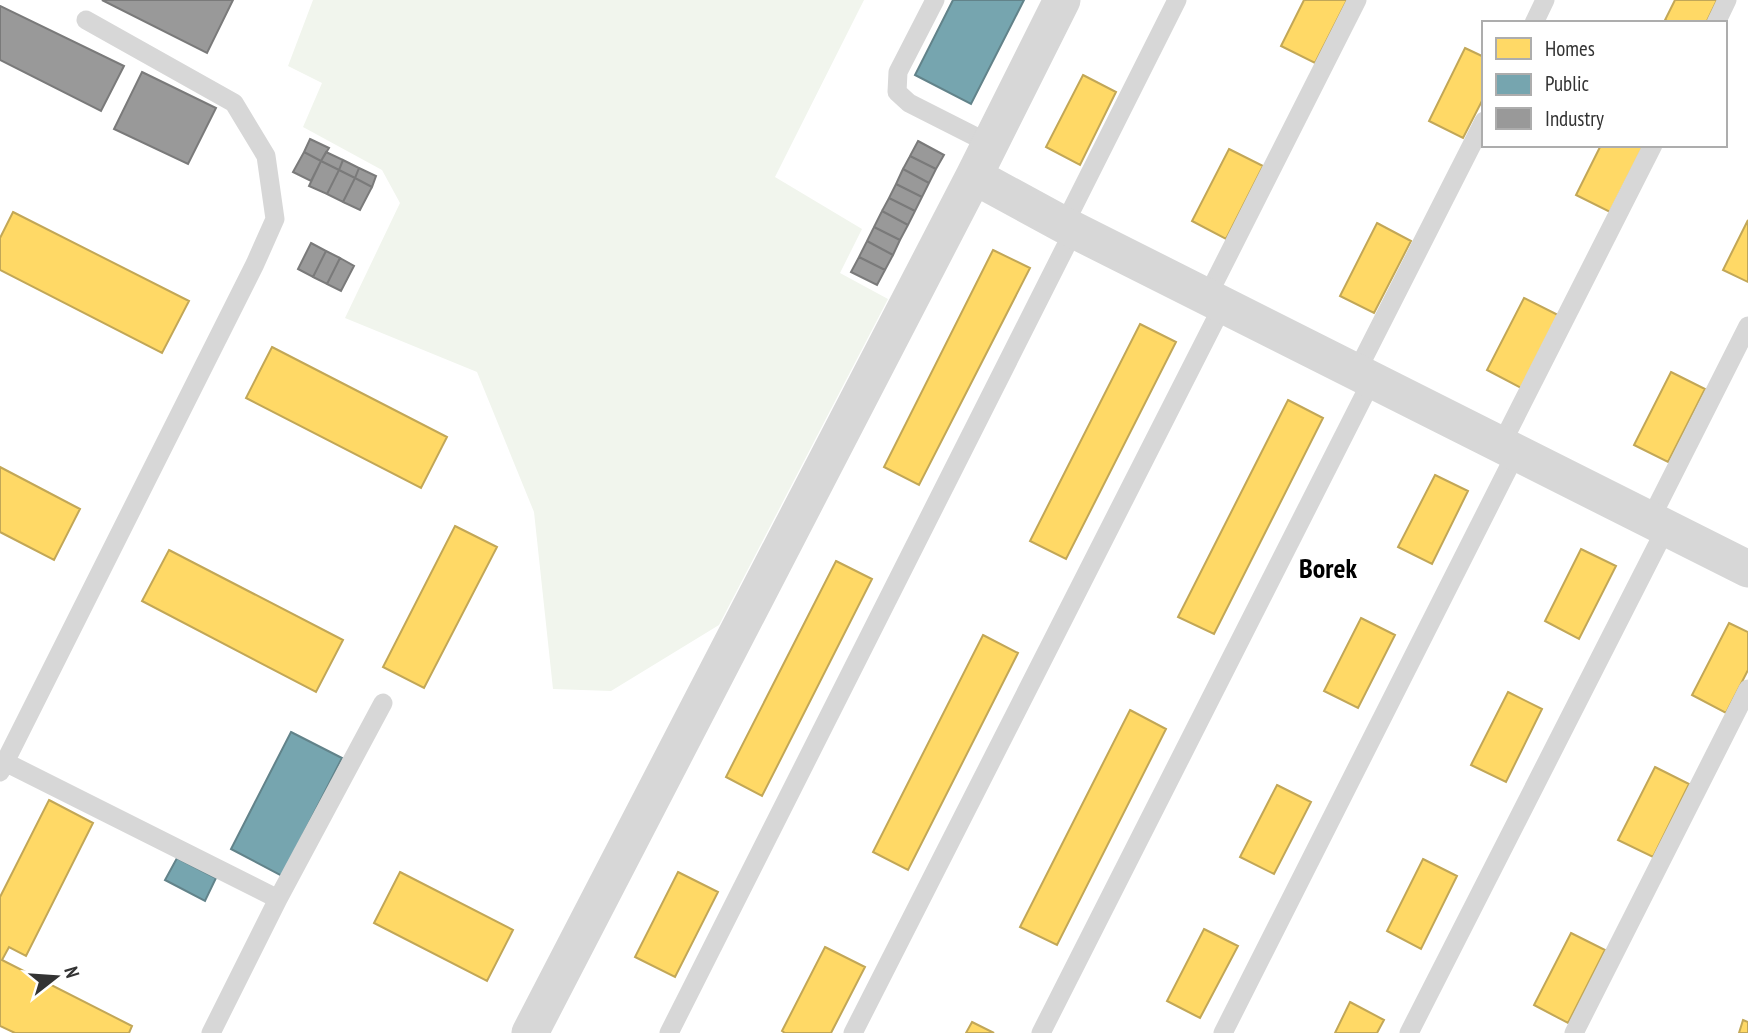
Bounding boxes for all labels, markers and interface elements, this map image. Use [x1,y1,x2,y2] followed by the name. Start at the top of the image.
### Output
[1482,21,1727,147] legend
[1545,35,1595,62] text: Homes
[1545,70,1590,97] text: Public
[1545,105,1604,132] text: Industry
[1299,549,1357,586] district label: Borek
[21,942,91,1012] north arrow
[59,964,85,980] text: N

